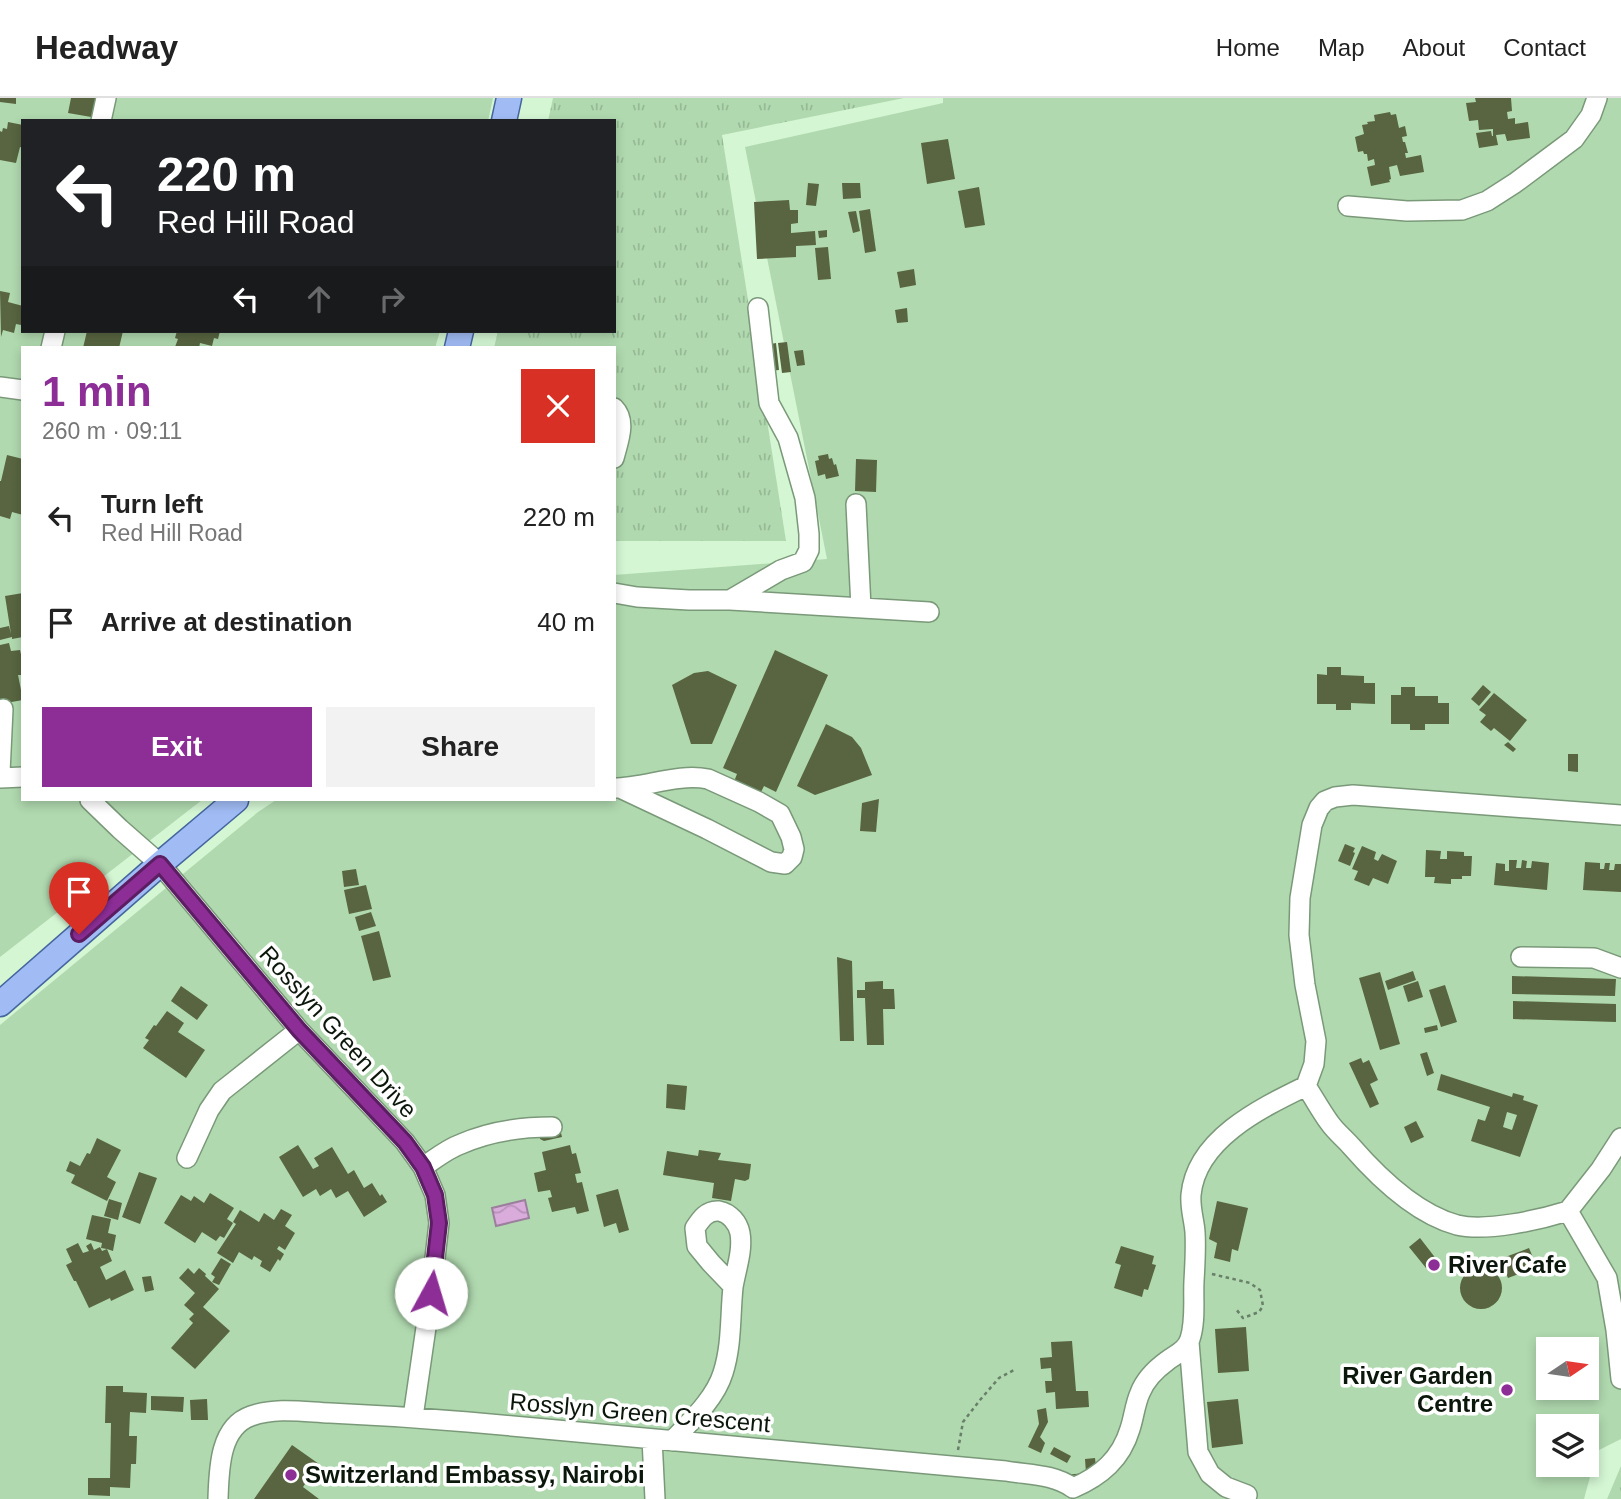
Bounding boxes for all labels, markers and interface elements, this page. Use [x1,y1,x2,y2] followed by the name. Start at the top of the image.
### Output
[35,29,178,66] text: Headway
[1216,34,1280,61] text: Home
[1318,34,1365,61] text: Map
[1403,34,1465,61] text: About
[1503,34,1586,61] text: Contact
[42,147,133,238] icon: left
[157,147,296,201] text: 220 m
[157,204,354,240] text: Red Hill Road
[227,280,265,318] icon: left
[300,280,338,318] icon: ahead
[373,280,411,318] icon: right
[42,368,152,415] text: 1 min
[521,369,595,443] button: close
[42,418,182,444] text: 260 m · 09:11
[101,489,203,519] text: Turn left
[42,499,80,537] icon: left
[523,502,595,532] text: 220 m
[101,520,243,546] text: Red Hill Road
[42,604,80,642] icon: arrive
[101,607,352,637] text: Arrive at destination
[537,607,595,637] text: 40 m
[42,707,312,787] button: Exit
[326,707,595,787] button: Share
[49,862,109,934] pin
[60,873,98,911] icon: arrive
[254,940,422,1123] street label: Rosslyn Green Drive
[1448,1251,1567,1278] place label: River Cafe
[394,1256,468,1330] position arrow
[1426,1257,1442,1273] marker: River Cafe
[1536,1337,1600,1400] north arrow
[1536,1337,1599,1477] map controls
[1342,1362,1493,1417] place label: River Garden Centre
[1499,1382,1515,1398] marker: River Garden Centre
[509,1388,772,1437] street label: Rosslyn Green Crescent
[1536,1414,1599,1477] button: layers
[305,1461,645,1488] place label: Switzerland Embassy, Nairobi
[283,1467,299,1483] marker: Switzerland Embassy, Nairobi

